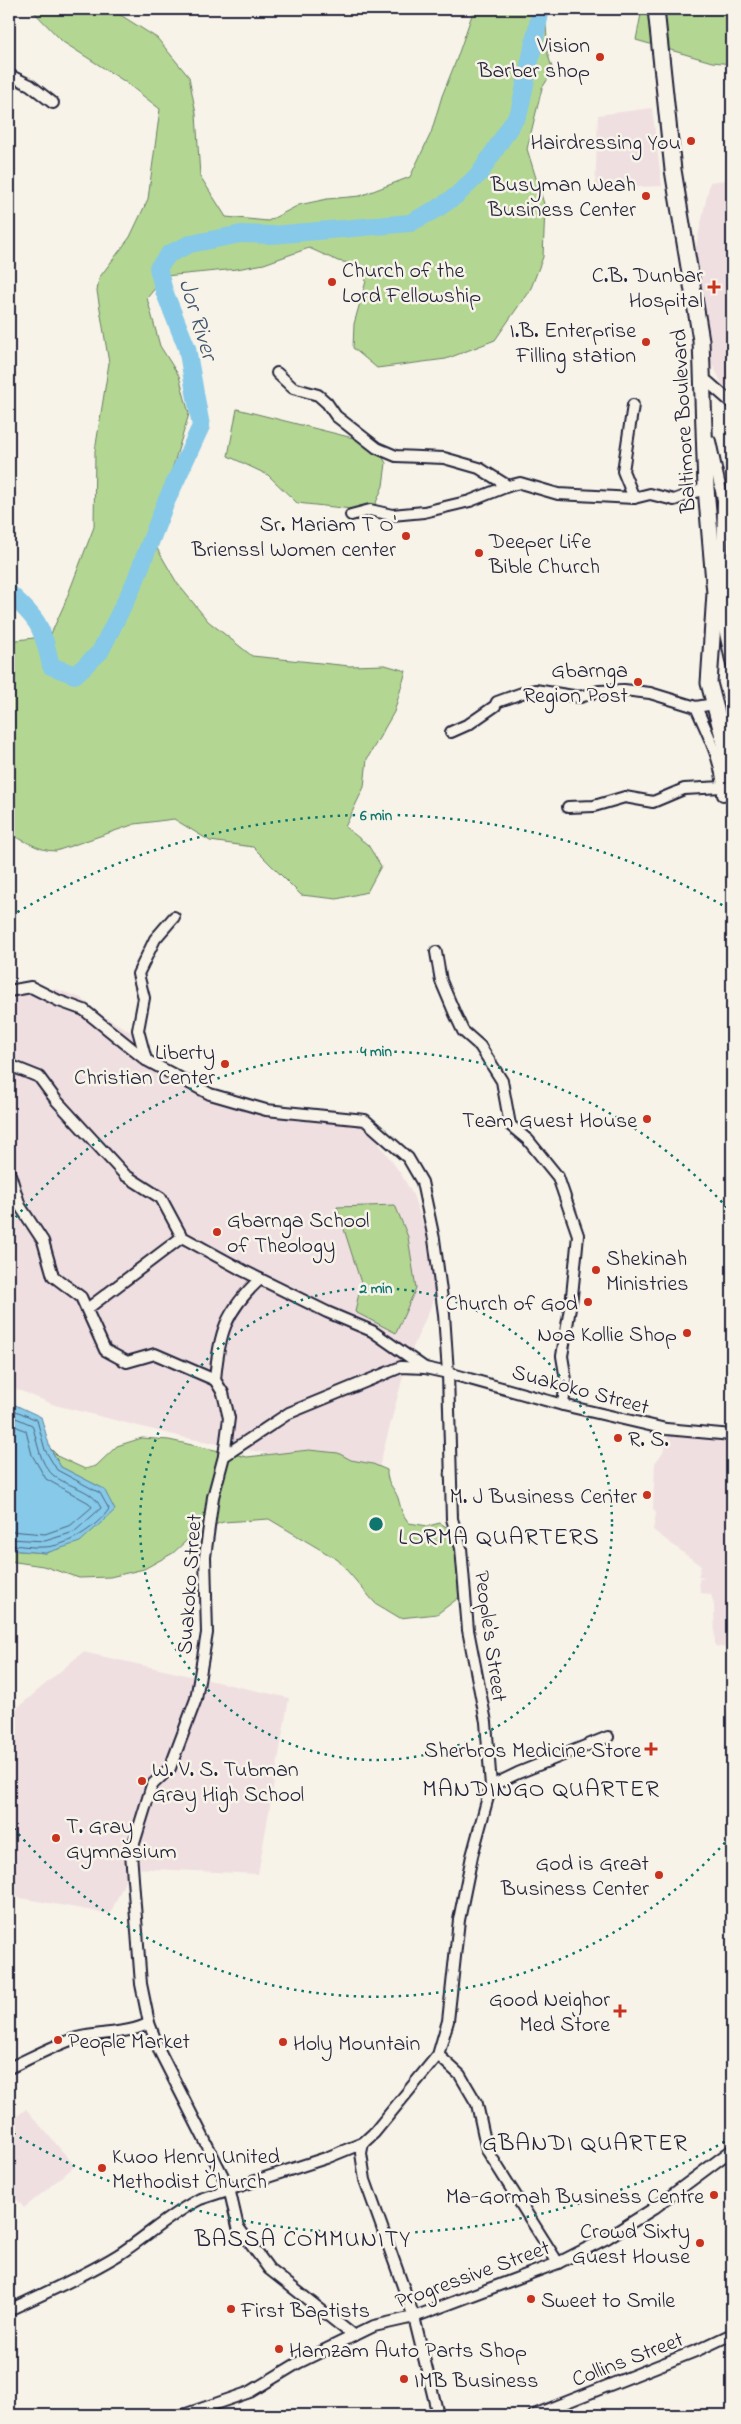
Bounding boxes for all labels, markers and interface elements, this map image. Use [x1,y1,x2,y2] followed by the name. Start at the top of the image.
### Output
[477,31,590,88] place label: Vision Barber shop
[594,51,606,63] marker: Vision Barber shop
[531,128,681,161] place label: Hairdressing You
[685,135,697,147] marker: Hairdressing You
[487,170,636,227] place label: Busyman Weah Business Center
[640,190,652,202] marker: Busyman Weah Business Center
[342,256,481,313] place label: Church of the Lord Fellowship
[592,261,703,318] place label: C.B. Dunbar Hospital
[168,275,226,367] water label: Jor River
[326,276,338,288] marker: Church of the Lord Fellowship
[707,280,721,294] marker: C.B. Dunbar Hospital
[509,316,636,374] place label: I.B. Enterprise Filling station
[664,328,706,515] street label: Baltimore Boulevard
[640,336,652,348] marker: I.B. Enterprise Filling station
[191,510,396,567] place label: Sr. Mariam T O' Brienssl Women center
[488,527,600,584] place label: Deeper Life Bible Church
[400,530,412,542] marker: Sr. Mariam T O' Brienssl Women center
[473,547,485,559] marker: Deeper Life Bible Church
[523,656,629,714] place label: Gbarnga Region Post
[632,676,644,688] marker: Gbarnga Region Post
[359,805,393,827] text: 6 min
[74,1038,215,1095] place label: Liberty Christian Center
[359,1041,392,1063] text: 4 min
[219,1058,231,1070] marker: Liberty Christian Center
[462,1106,637,1138] place label: Team Guest House
[641,1113,653,1125] marker: Team Guest House
[227,1206,370,1264] place label: Gbarnga School of Theology
[211,1226,223,1238] marker: Gbarnga School of Theology
[606,1244,689,1301] place label: Shekinah Ministries
[590,1264,602,1276] marker: Shekinah Ministries
[359,1278,393,1300] text: 2 min
[446,1289,578,1321] place label: Church of God
[582,1296,594,1308] marker: Church of God
[537,1320,677,1352] place label: Noa Kollie Shop
[681,1327,693,1339] marker: Noa Kollie Shop
[508,1357,653,1425] street label: Suakoko Street
[628,1425,669,1457] place label: R. S.
[612,1432,624,1444] marker: R. S.
[449,1482,637,1514] place label: M. J Business Center
[641,1489,653,1501] marker: M. J Business Center
[170,1512,212,1656] street label: Suakoko Street
[367,1515,385,1533] centre of rings
[398,1521,600,1556] district label: LORMA QUARTERS
[464,1569,514,1705] street label: People's Street
[424,1736,641,1768] place label: Sherbros Medicine Store
[645,1743,657,1755] marker: Sherbros Medicine Store
[152,1755,304,1813] place label: W. V. S. Tubman Gray High School
[422,1773,660,1808] district label: MANDINGO QUARTER
[136,1775,148,1787] marker: W. V. S. Tubman Gray High School
[66,1812,177,1870] place label: T. Gray Gymnasium
[50,1832,62,1844] marker: T. Gray Gymnasium
[500,1849,650,1906] place label: God is Great Business Center
[653,1869,665,1881] marker: God is Great Business Center
[489,1985,610,2042] place label: Good Neighor Med Store
[614,2005,626,2017] marker: Good Neighor Med Store
[68,2027,191,2059] place label: People Market
[293,2029,420,2062] place label: Holy Mountain
[52,2034,64,2046] marker: People Market
[277,2036,289,2048] marker: Holy Mountain
[482,2127,688,2162] district label: GBANDI QUARTER
[112,2142,280,2199] place label: Kuoo Henry United Methodist Church
[96,2162,108,2174] marker: Kuoo Henry United Methodist Church
[446,2182,704,2214] place label: Ma-Gormah Business Centre
[708,2189,720,2201] marker: Ma-Gormah Business Centre
[572,2217,690,2274] place label: Crowd Sixty Guest House
[194,2223,411,2258] district label: BASSA COMMUNITY
[391,2233,556,2320] street label: Progressive Street
[694,2237,706,2249] marker: Crowd Sixty Guest House
[541,2286,675,2318] place label: Sweet to Smile
[525,2293,537,2305] marker: Sweet to Smile
[240,2296,370,2328] place label: First Baptists
[225,2303,237,2315] marker: First Baptists
[568,2325,689,2397] street label: Collins Street
[289,2336,527,2368] place label: Hamzam Auto Parts Shop
[273,2343,285,2355] marker: Hamzam Auto Parts Shop
[414,2366,538,2398] place label: IMB Business
[398,2373,410,2385] marker: IMB Business

